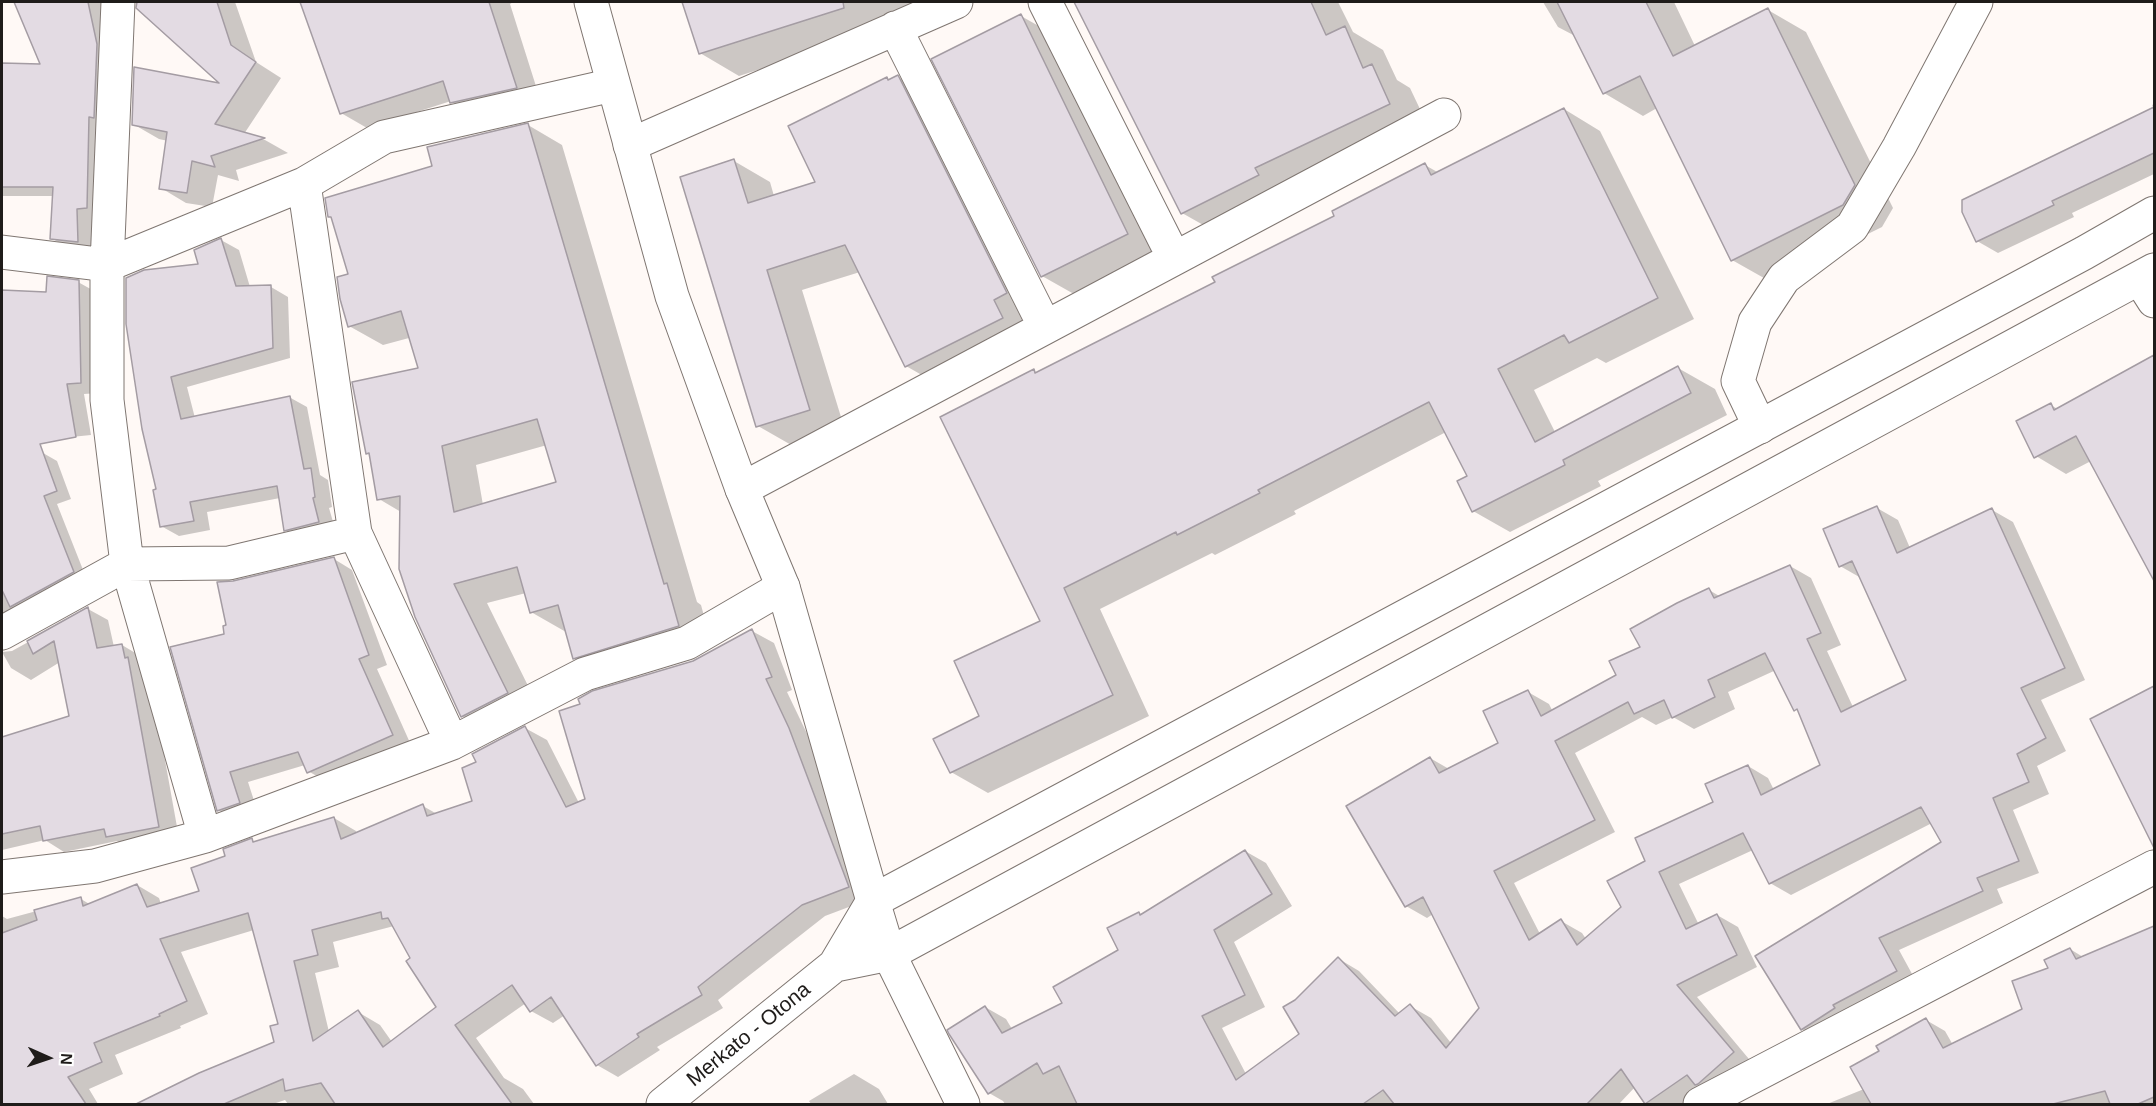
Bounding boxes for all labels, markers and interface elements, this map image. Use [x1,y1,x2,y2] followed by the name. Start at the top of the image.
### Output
[682,977,816,1093] street label: Merkato - Otona
[18,1028,78,1088] north arrow
[58,1053,75,1065] text: N

